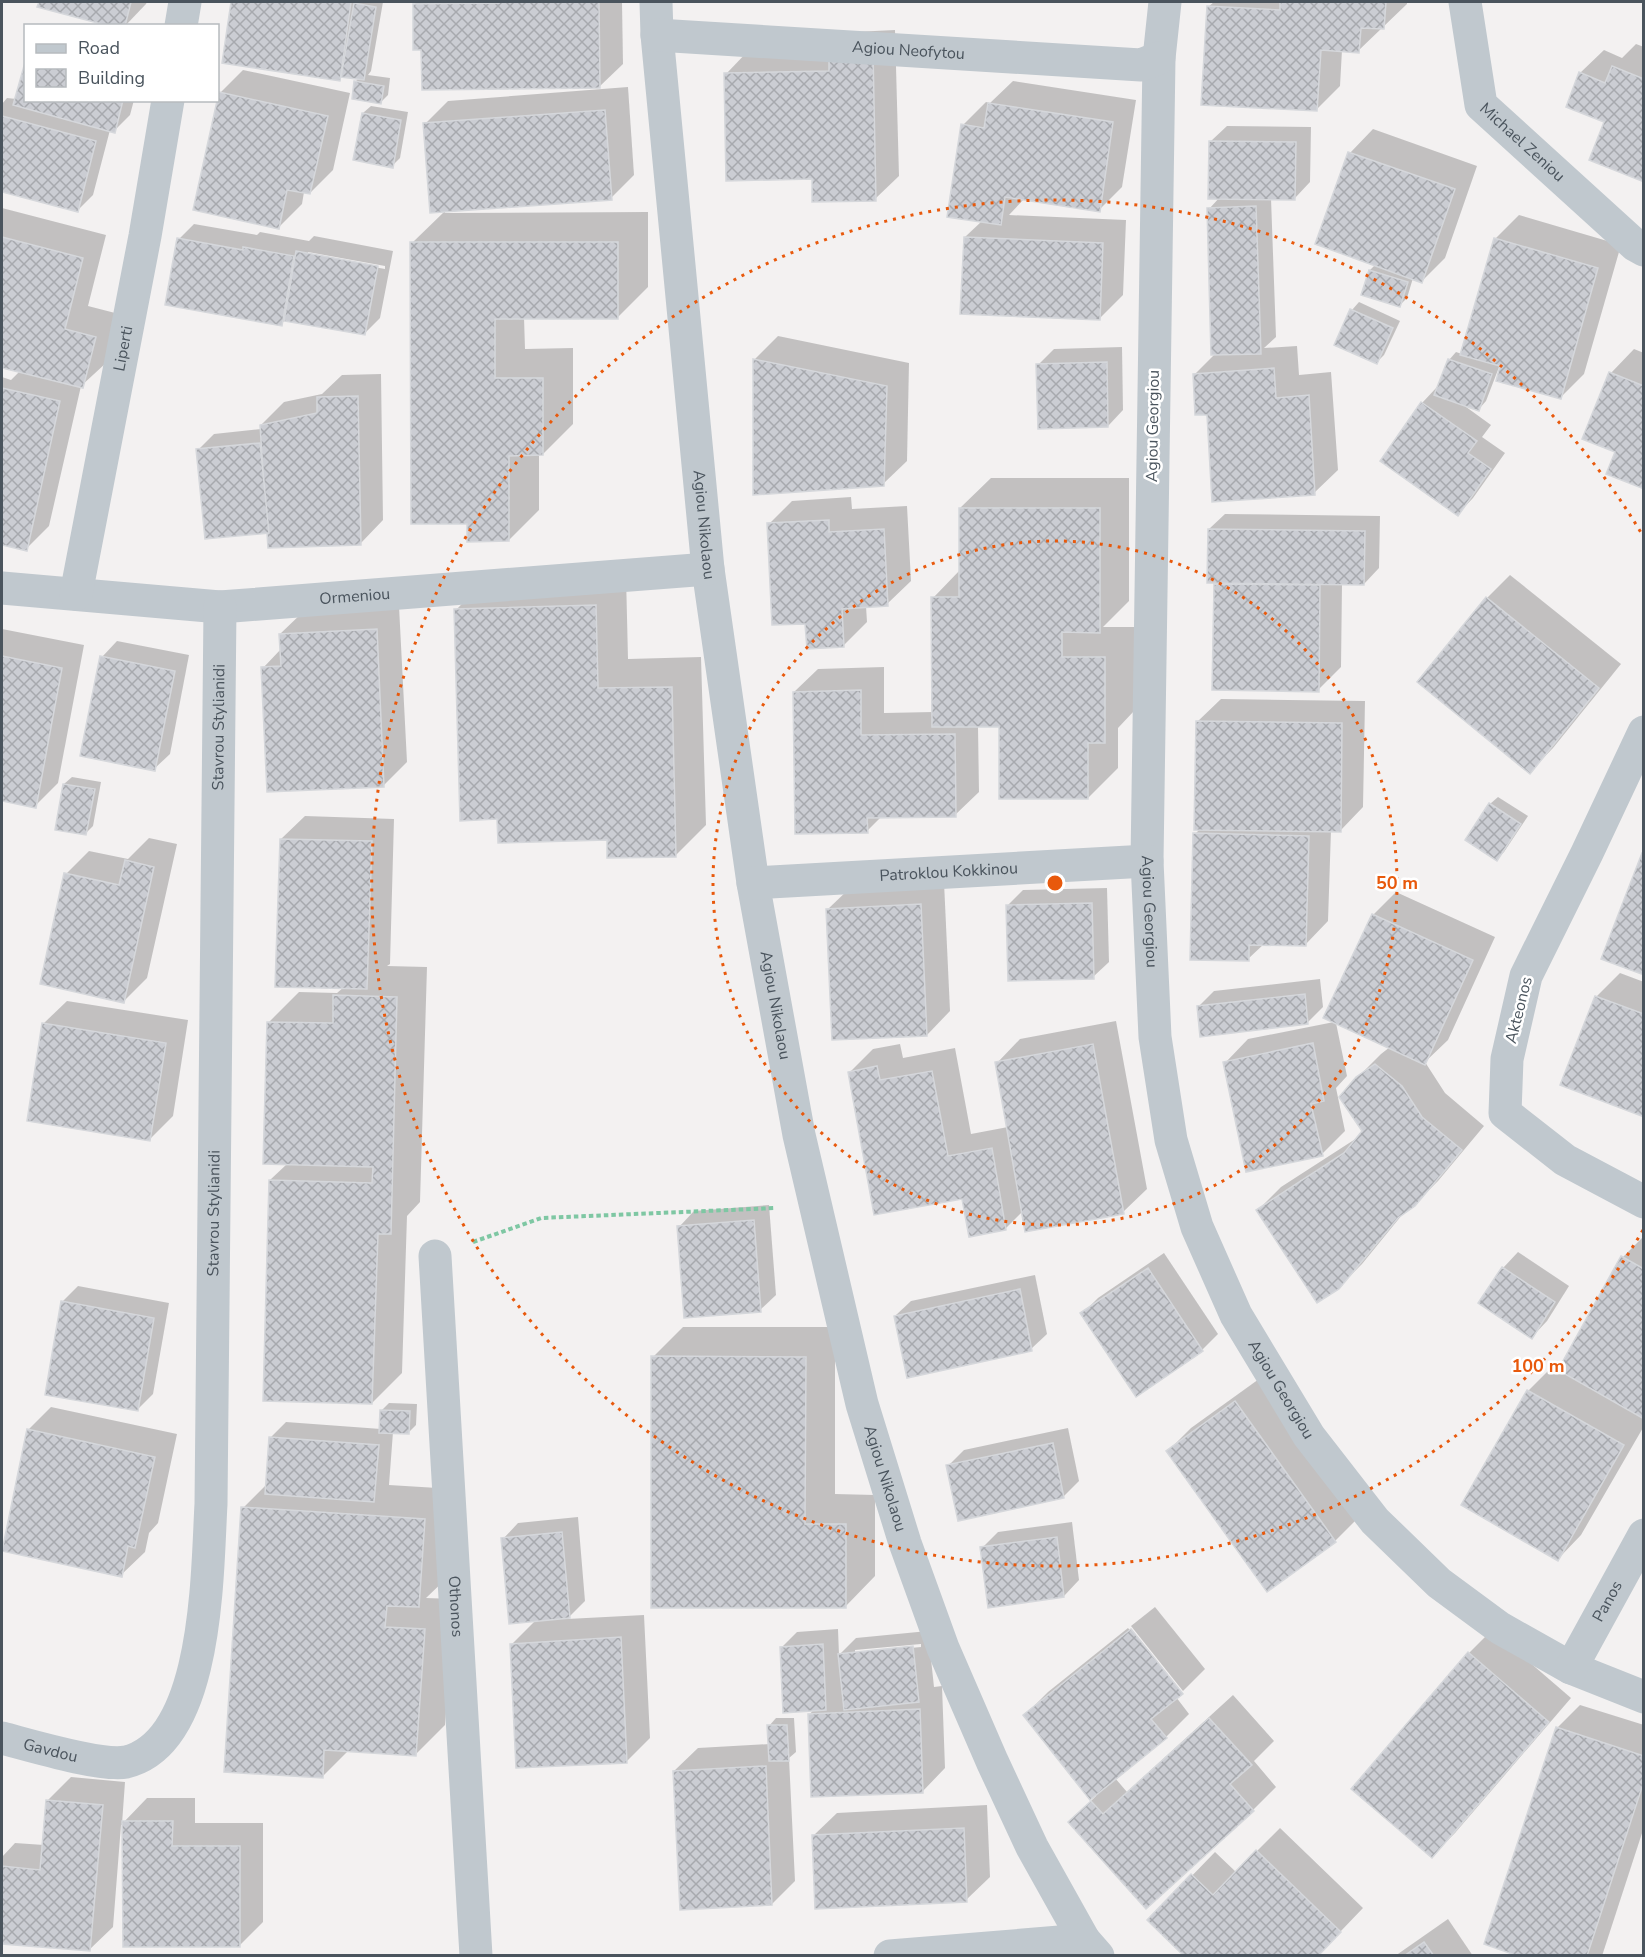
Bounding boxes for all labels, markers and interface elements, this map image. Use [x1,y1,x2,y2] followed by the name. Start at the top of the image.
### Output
[24,24,219,102] legend
[78,36,120,60] text: Road
[851,36,966,65] street label: Agiou Neofytou
[78,66,145,90] text: Building
[1475,98,1570,187] street label: Michael Zeniou
[108,324,138,373] street label: Liperti
[1141,370,1165,482] street label: Agiou Georgiou
[688,469,720,581] street label: Agiou Nikolaou
[319,583,391,610] street label: Ormeniou
[207,664,230,790] street label: Stavrou Stylianidi
[1136,855,1163,968] street label: Agiou Georgiou
[879,857,1018,887] street label: Patroklou Kokkinou
[1376,871,1418,895] text: 50 m
[1045,873,1065,893] centre of rings
[755,949,796,1061] street label: Agiou Nikolaou
[1500,974,1538,1046] street label: Akteonos
[202,1150,226,1276] street label: Stavrou Stylianidi
[1243,1336,1319,1443] street label: Agiou Georgiou
[1511,1354,1565,1378] text: 100 m
[858,1423,912,1534] street label: Agiou Nikolaou
[443,1575,468,1638] street label: Othonos
[1587,1577,1628,1626] street label: Panos
[21,1733,80,1768] street label: Gavdou

